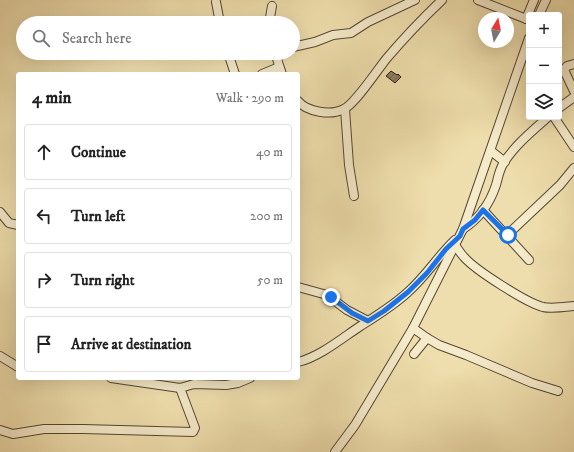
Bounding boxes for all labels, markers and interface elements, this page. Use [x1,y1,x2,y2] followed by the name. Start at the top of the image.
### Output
[478,12,514,48] north arrow
[526,12,562,120] map controls
[526,12,562,48] button: +
[16,16,300,60] search box
[30,27,52,49] icon: search
[62,29,131,48] text: Search here
[526,48,562,84] button: −
[526,84,562,120] button: layers
[32,87,71,109] text: 4 min
[216,90,284,106] text: Walk · 290 m
[33,141,55,163] icon: ahead
[71,143,126,162] text: Continue
[256,144,283,160] text: 40 m
[33,205,55,227] icon: left
[71,207,125,226] text: Turn left
[250,208,283,224] text: 200 m
[499,226,517,244] route start
[33,269,55,291] icon: right
[71,271,134,290] text: Turn right
[257,272,283,288] text: 50 m
[322,288,340,306] route end
[33,333,55,355] icon: arrive
[71,335,191,354] text: Arrive at destination

